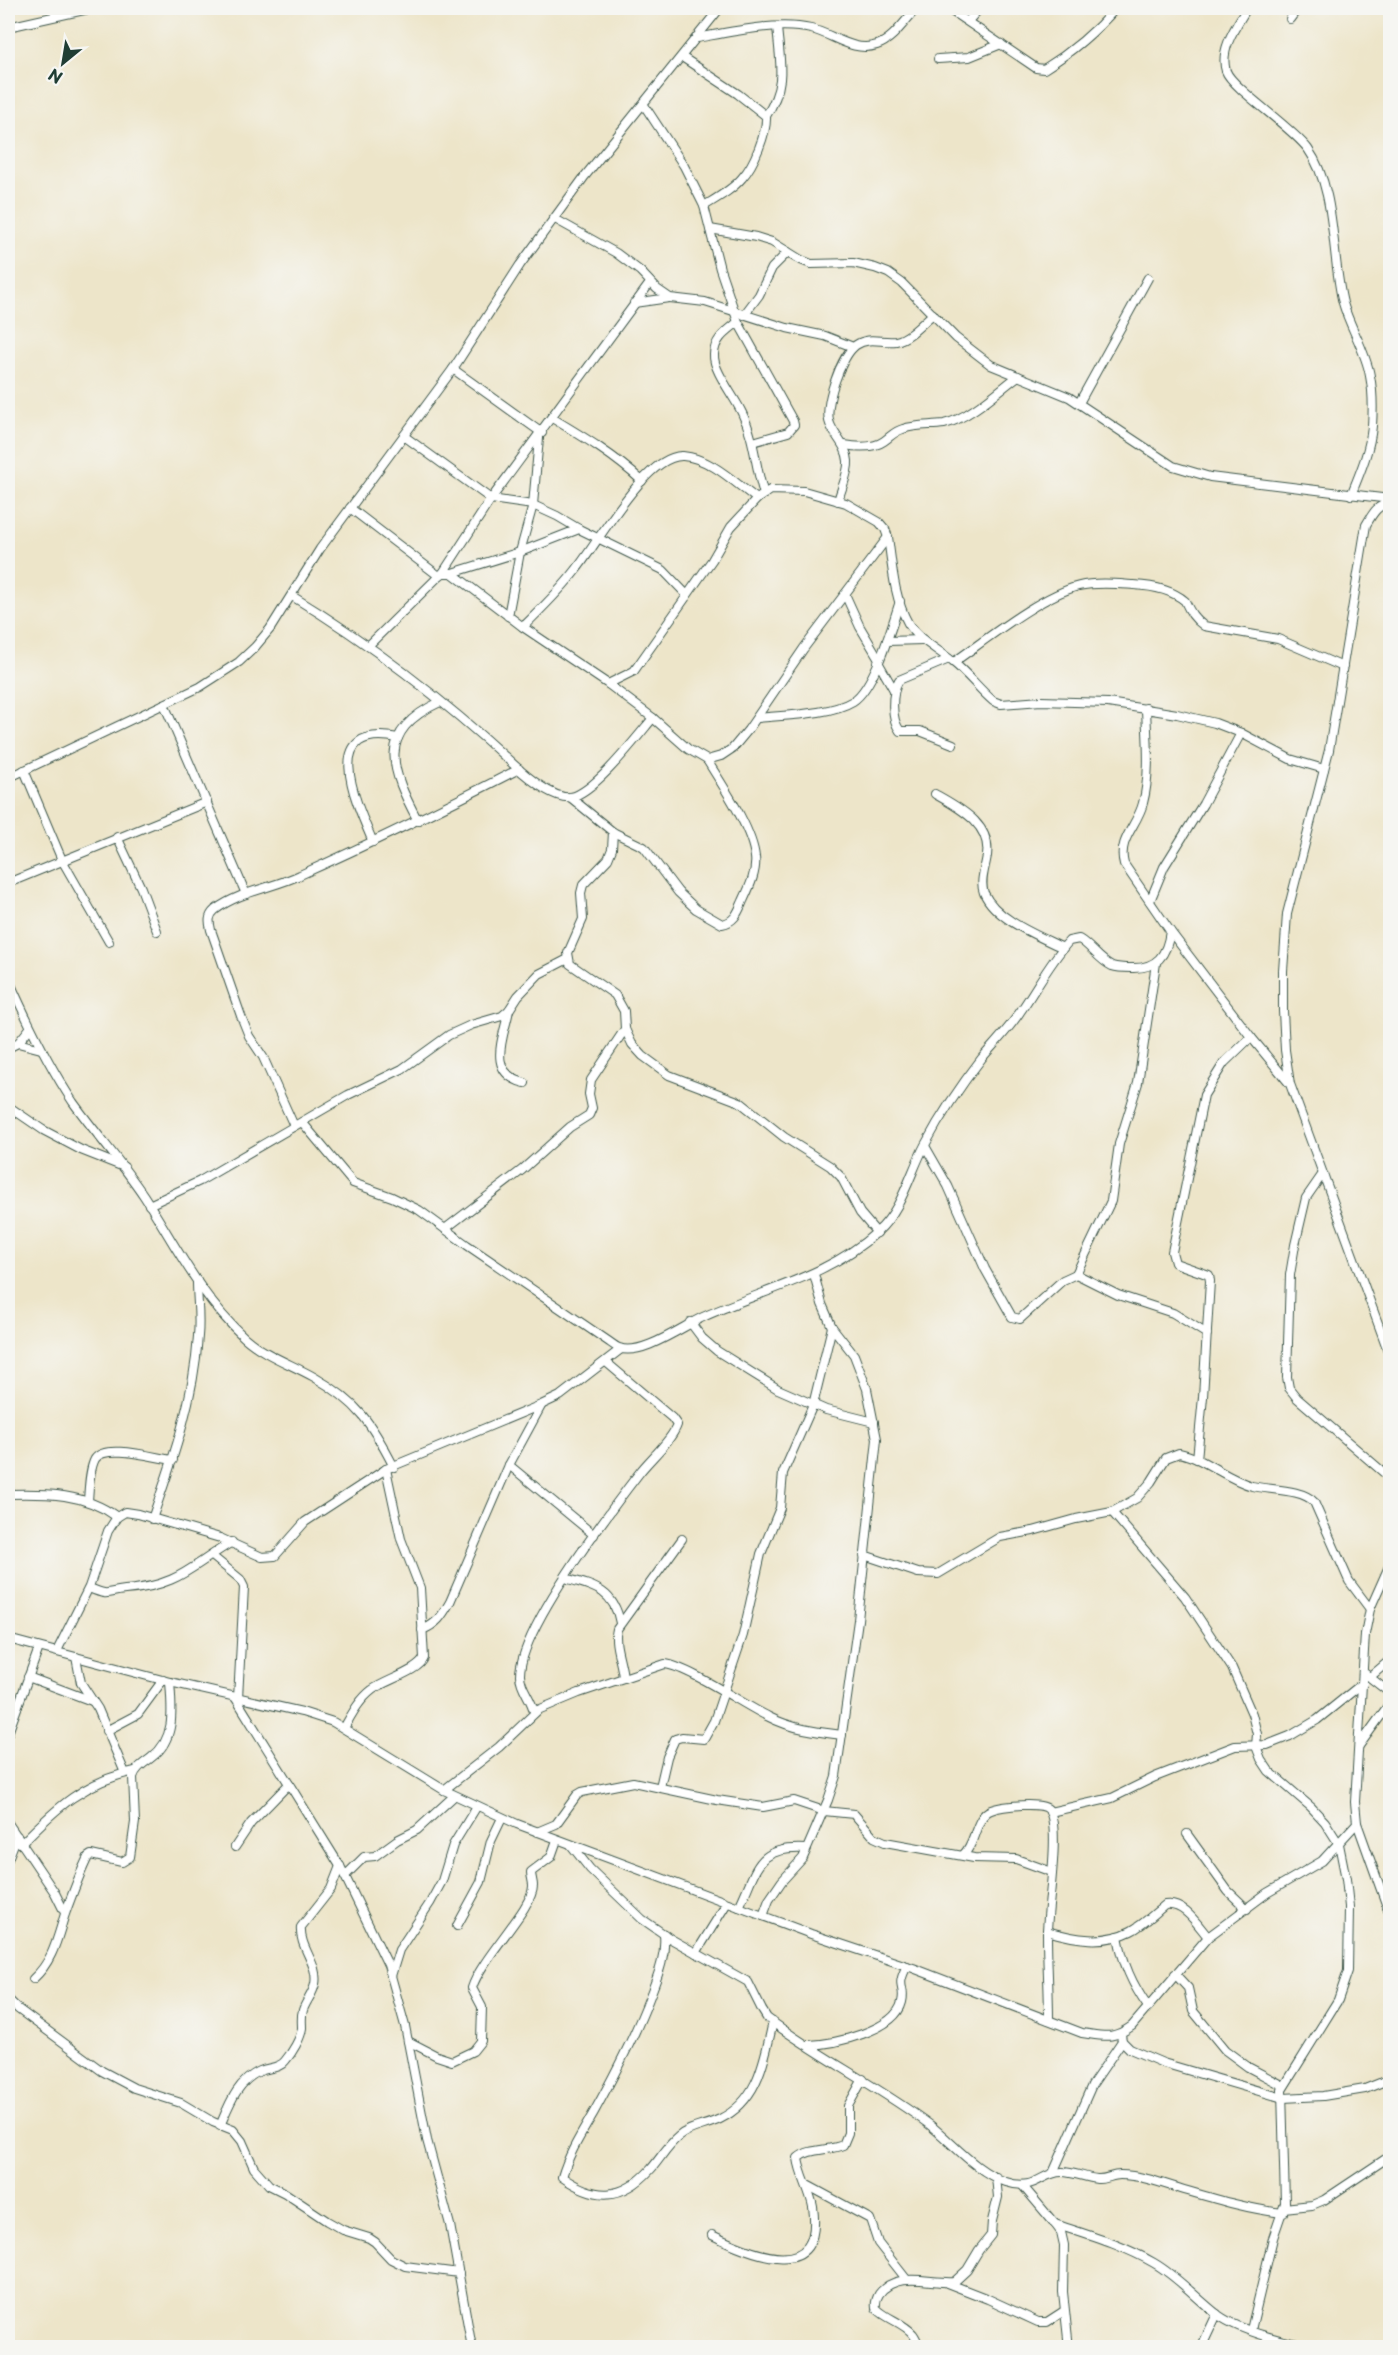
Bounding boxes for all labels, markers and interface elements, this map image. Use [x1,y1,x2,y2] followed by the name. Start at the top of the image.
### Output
[33,33,93,93] north arrow
[44,63,66,90] text: N

